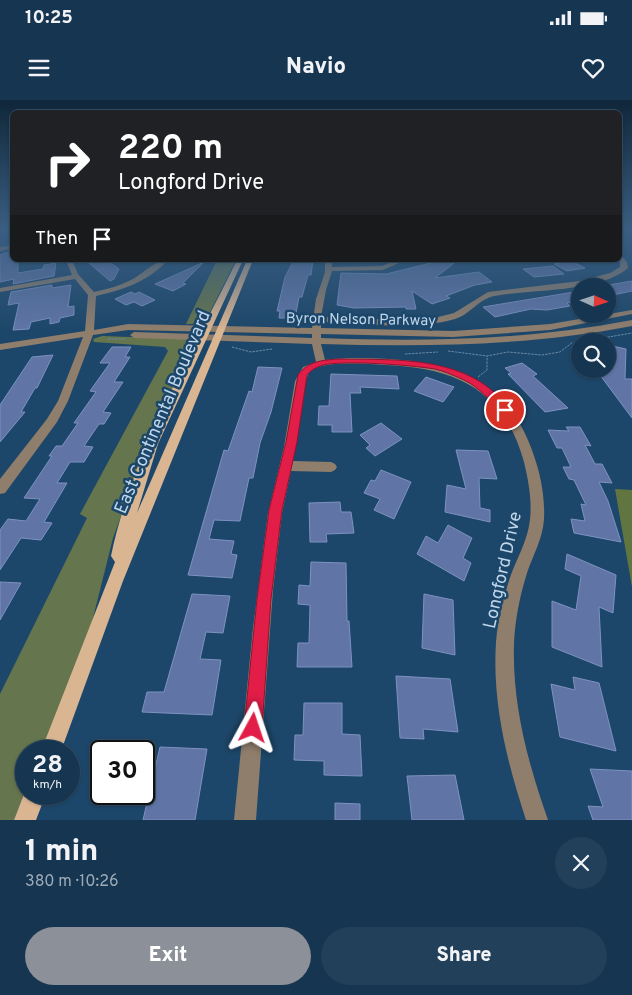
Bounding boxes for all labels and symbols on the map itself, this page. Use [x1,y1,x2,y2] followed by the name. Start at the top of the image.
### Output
[571,278,616,322] north arrow
[110,307,217,518] street label: East Continental Boulevard
[286,310,436,331] street label: Byron Nelson Parkway
[484,389,526,431] pin
[479,509,528,631] street label: Longford Drive
[226,701,278,753] position arrow
[90,740,155,805] speed limit sign: 30

